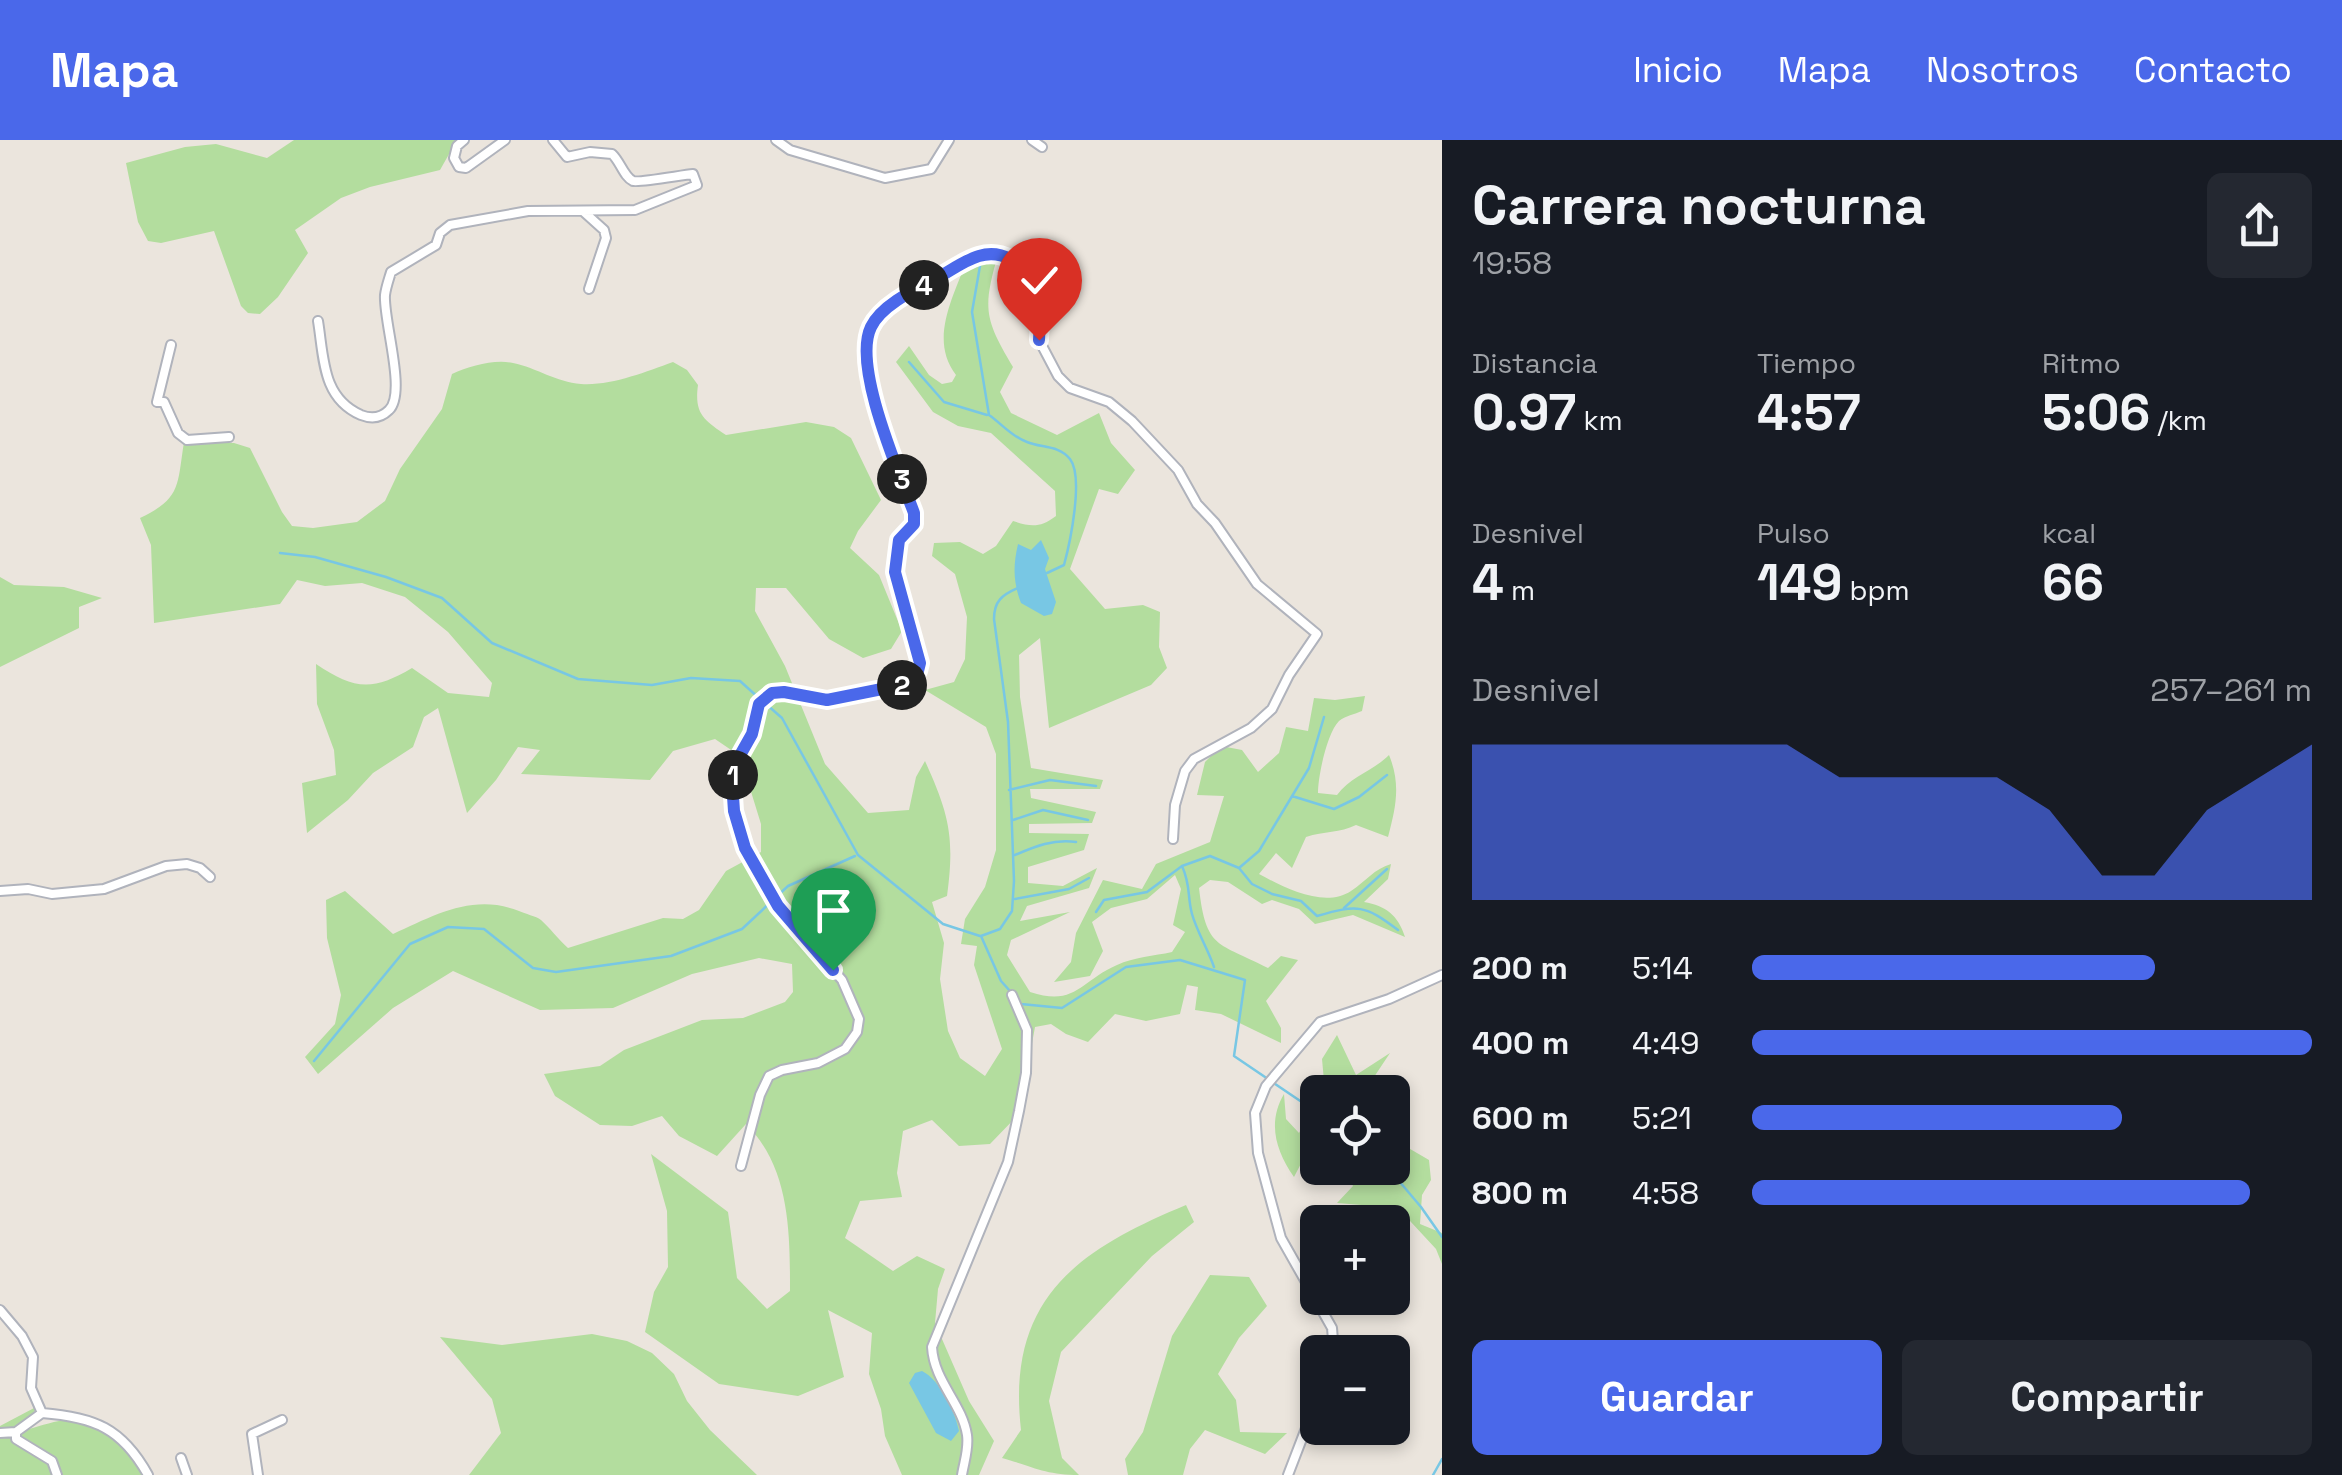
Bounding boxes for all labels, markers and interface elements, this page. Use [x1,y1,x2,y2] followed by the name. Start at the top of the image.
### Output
[50,40,178,101] text: Mapa
[1633,48,1723,92] text: Inicio
[1778,48,1871,92] text: Mapa
[1926,48,2079,92] text: Nosotros
[2134,48,2292,92] text: Contacto
[1472,170,1926,240] text: Carrera nocturna
[2207,173,2312,278] button: share
[997,238,1082,341] pin
[1472,243,1552,283] text: 19:58
[1012,253,1067,308] icon: check
[899,260,949,310] pin: 4
[915,267,933,303] text: 4
[1472,345,1598,381] text: Distancia
[1757,345,1856,381] text: Tiempo
[2042,345,2121,381] text: Ritmo
[1472,381,1576,445] text: 0.97
[1757,381,1861,445] text: 4:57
[2042,381,2150,445] text: 5:06
[1576,402,1623,438] text: km
[2150,402,2207,438] text: /km
[877,454,927,504] pin: 3
[893,461,911,497] text: 3
[1472,515,1584,551] text: Desnivel
[1757,515,1830,551] text: Pulso
[2042,515,2096,551] text: kcal
[1472,551,1504,615] text: 4
[1757,551,1842,615] text: 149
[2042,551,2104,615] text: 66
[1504,572,1535,608] text: m
[1842,572,1910,608] text: bpm
[877,660,927,710] pin: 2
[894,667,910,703] text: 2
[1472,670,1600,710] text: Desnivel
[2150,670,2312,710] text: 257–261 m
[708,750,758,800] pin: 1
[727,757,739,793] text: 1
[791,868,876,971] pin
[806,883,861,938] icon: arrive
[1472,948,1568,988] text: 200 m
[1632,948,1693,988] text: 5:14
[1472,1023,1569,1063] text: 400 m
[1632,1023,1700,1063] text: 4:49
[1300,1075,1410,1445] map controls
[1300,1075,1410,1185] button: locate
[1472,1098,1569,1138] text: 600 m
[1632,1098,1692,1138] text: 5:21
[1472,1173,1568,1213] text: 800 m
[1632,1173,1699,1213] text: 4:58
[1300,1205,1410,1315] button: +
[1300,1335,1410,1445] button: −
[1472,1340,1882,1455] button: Guardar
[1902,1340,2312,1455] button: Compartir

